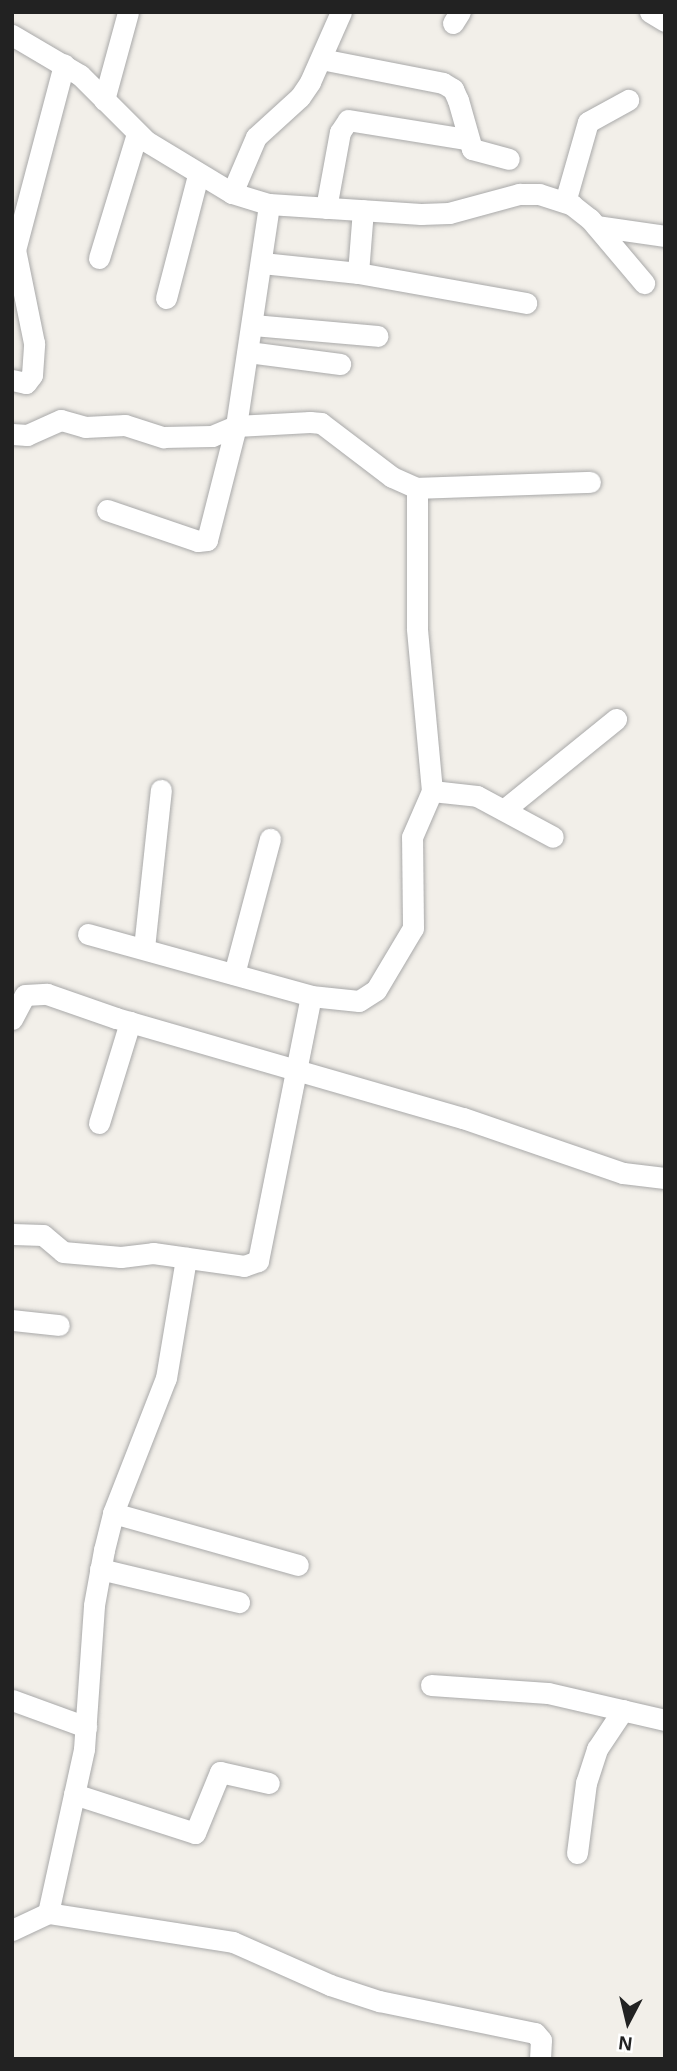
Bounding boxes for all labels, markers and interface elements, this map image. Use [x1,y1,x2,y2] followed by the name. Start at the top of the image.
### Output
[593,1987,663,2057] north arrow
[617,2032,633,2055] text: N

